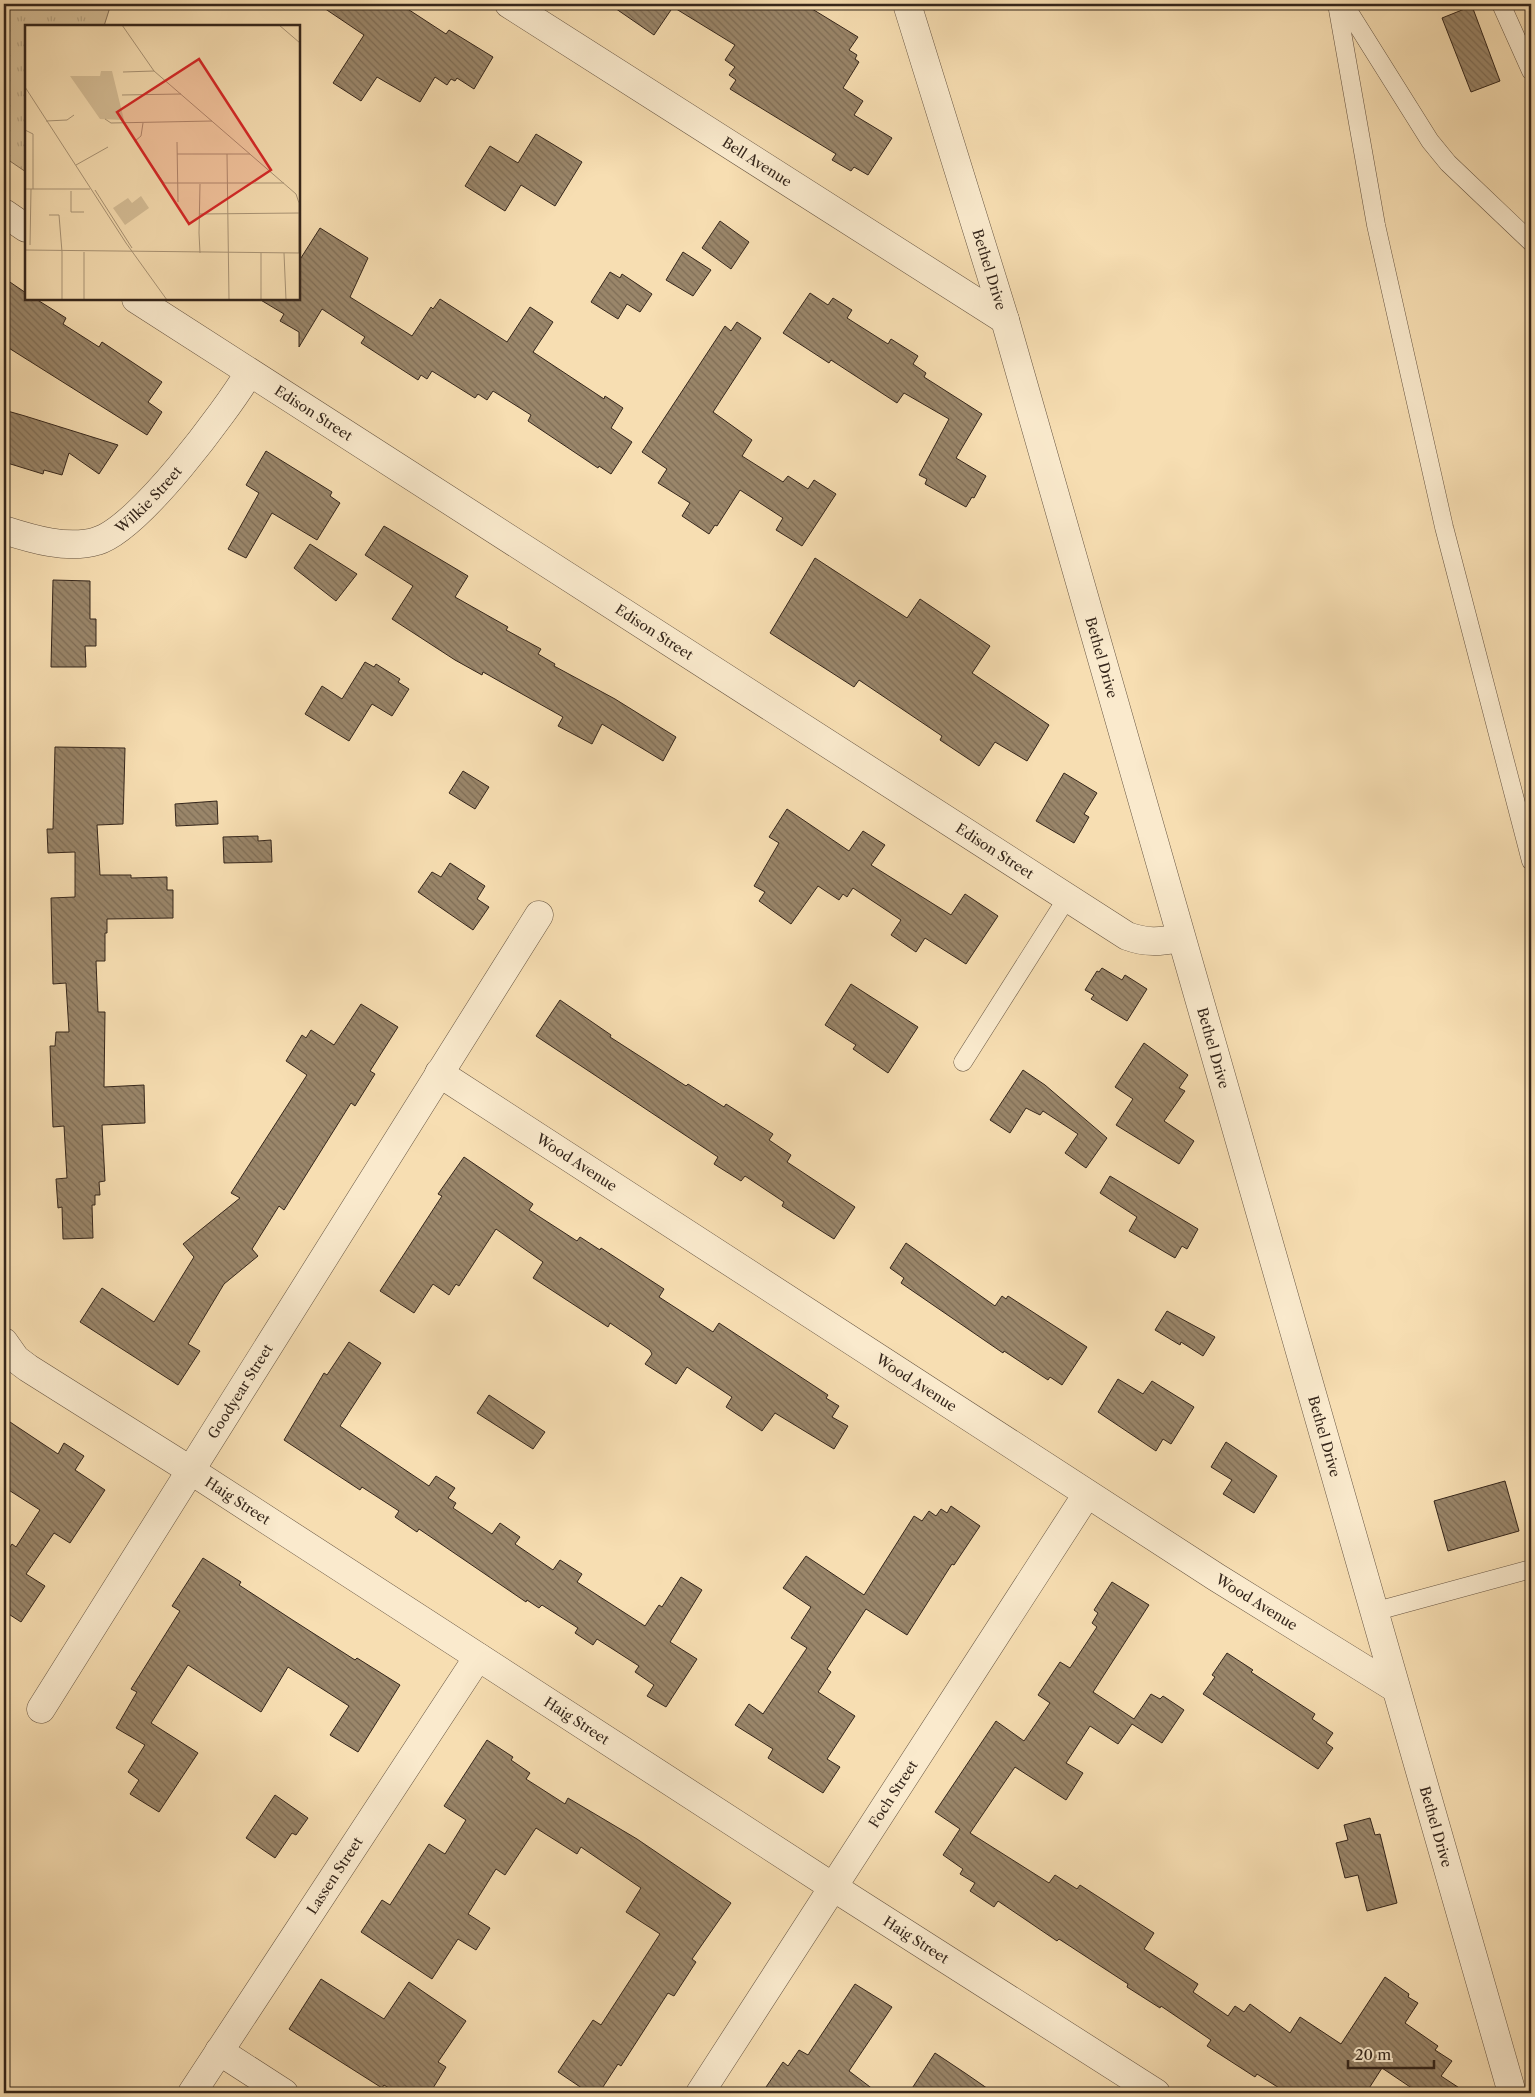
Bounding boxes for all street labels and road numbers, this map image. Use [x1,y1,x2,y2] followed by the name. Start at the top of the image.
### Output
[719,133,795,191] street label: Bell Avenue
[968,227,1010,312] street label: Bethel Drive
[271,381,356,445] street label: Edison Street
[111,462,186,538] street label: Wilkie Street
[612,600,697,664] street label: Edison Street
[1081,615,1122,700] street label: Bethel Drive
[952,819,1037,883] street label: Edison Street
[1193,1005,1233,1091] street label: Bethel Drive
[532,1129,621,1195] street label: Wood Avenue
[204,1340,277,1442] street label: Goodyear Street
[872,1349,960,1416] street label: Wood Avenue
[1304,1394,1344,1479] street label: Bethel Drive
[202,1473,274,1529] street label: Haig Street
[1212,1570,1301,1634] street label: Wood Avenue
[540,1693,613,1749] street label: Haig Street
[865,1757,922,1831] street label: Foch Street
[1416,1784,1456,1870] street label: Bethel Drive
[303,1833,367,1918] street label: Lassen Street
[880,1912,952,1968] street label: Haig Street

